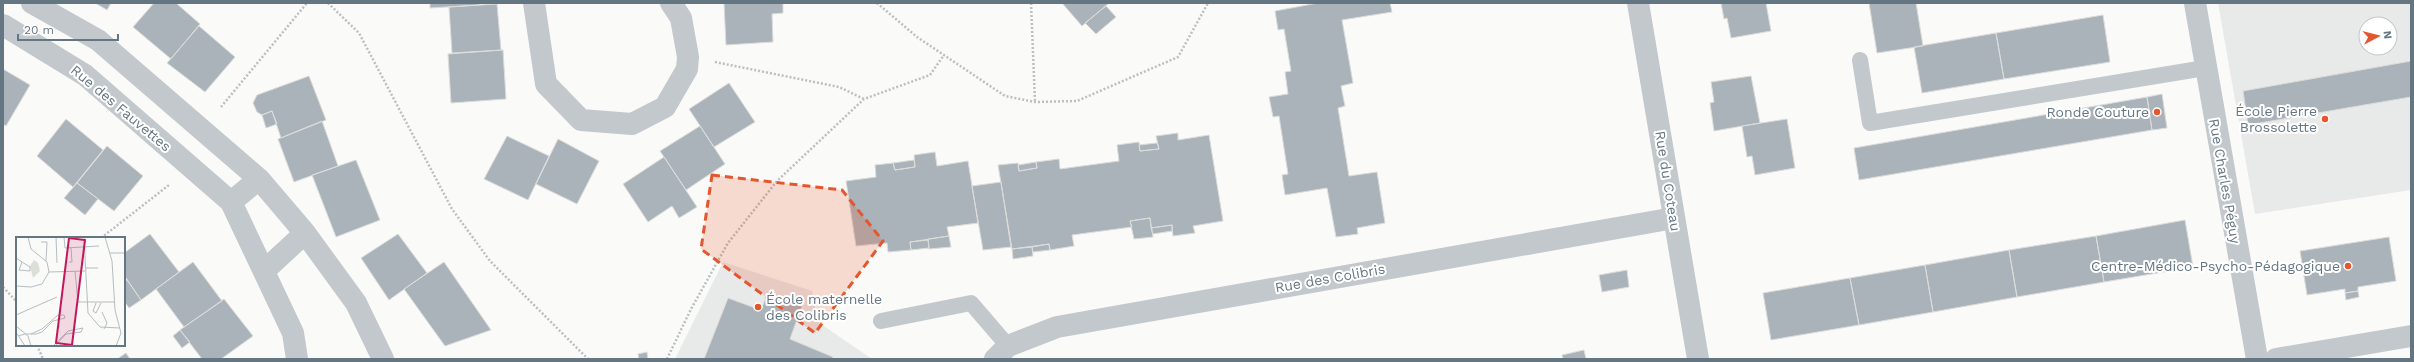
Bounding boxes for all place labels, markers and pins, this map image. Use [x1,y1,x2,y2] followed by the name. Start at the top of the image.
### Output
[2235,103,2317,135] place label: École Pierre Brossolette
[2047,104,2149,120] place label: Ronde Couture
[2152,107,2162,117] marker: Ronde Couture
[2320,114,2330,124] marker: École Pierre Brossolette
[2091,258,2340,274] place label: Centre-Médico-Psycho-Pédagogique
[2343,261,2353,271] marker: Centre-Médico-Psycho-Pédagogique
[766,291,882,323] place label: École maternelle des Colibris
[753,302,763,312] marker: École maternelle des Colibris

